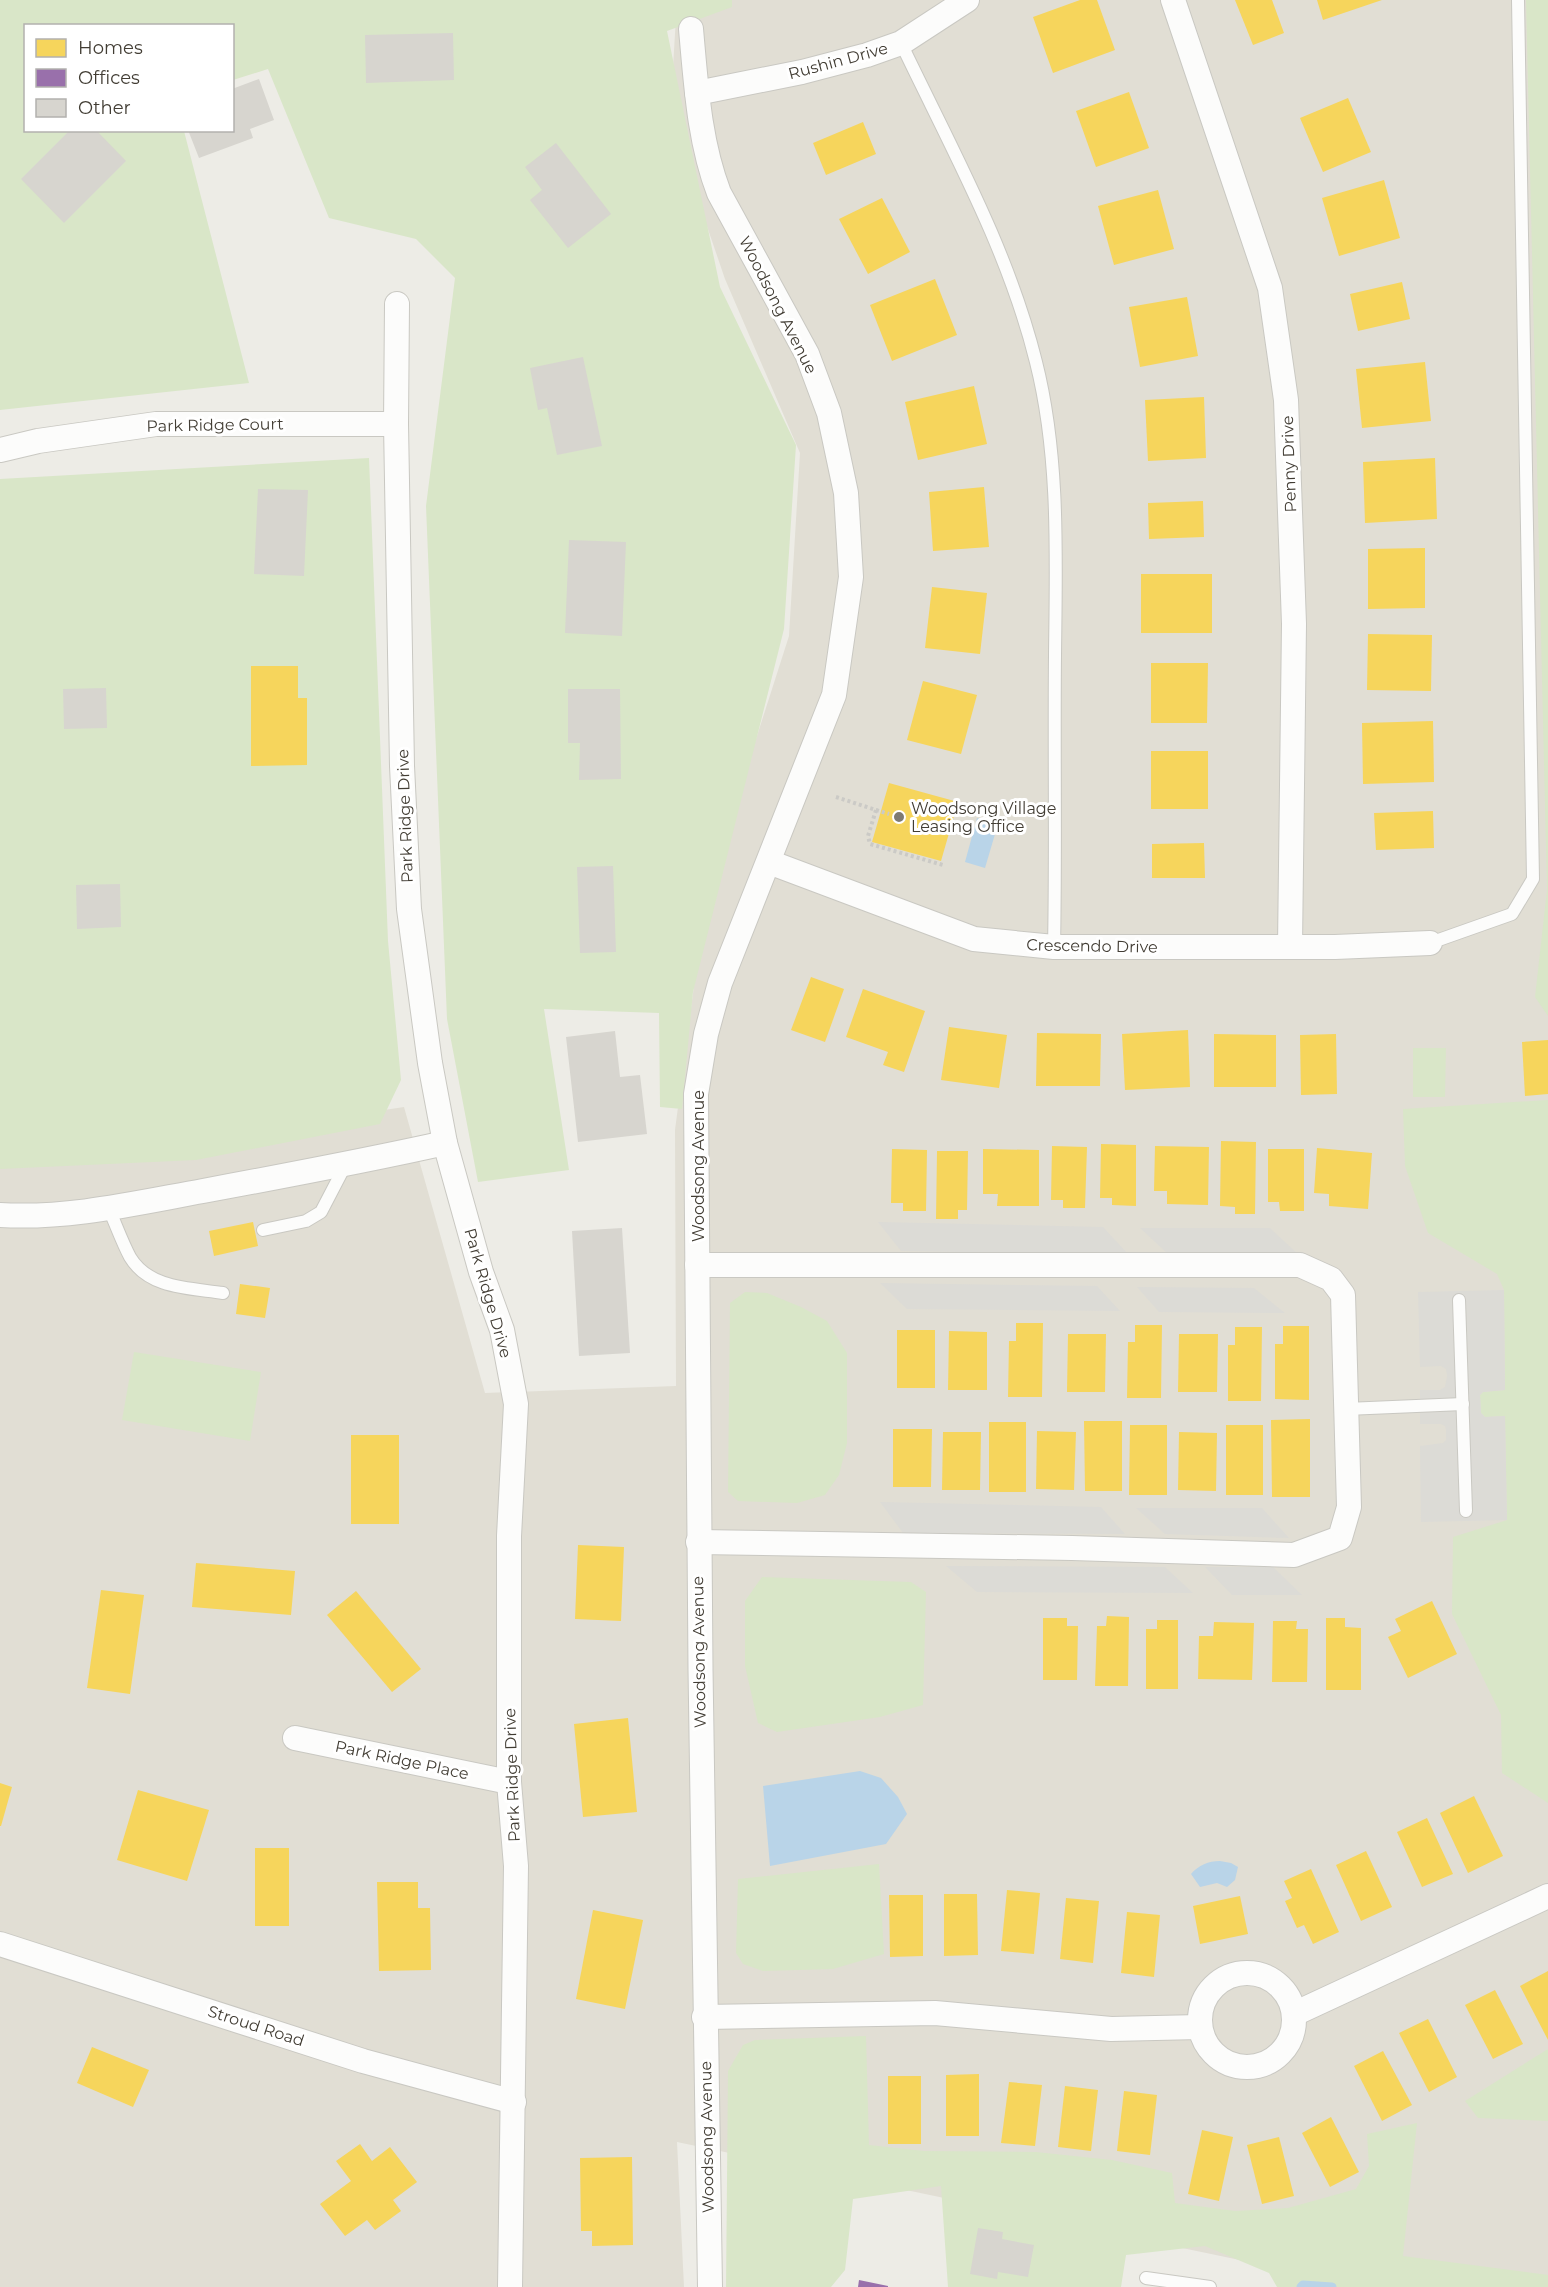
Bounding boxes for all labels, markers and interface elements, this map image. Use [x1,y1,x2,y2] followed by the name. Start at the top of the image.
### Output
[24,24,234,132] legend
[78,37,143,59] text: Homes
[786,39,890,83] street label: Rushin Drive
[78,67,140,89] text: Offices
[78,97,131,119] text: Other
[735,233,821,377] street label: Woodsong Avenue
[146,414,284,436] street label: Park Ridge Court
[1278,415,1300,513] street label: Penny Drive
[393,749,417,883] street label: Park Ridge Drive
[911,799,1056,836] place label: Woodsong Village Leasing Office
[892,810,906,824] marker: Woodsong Village Leasing Office
[1026,935,1158,957] street label: Crescendo Drive
[689,1090,708,1242] street label: Woodsong Avenue
[460,1226,516,1360] street label: Park Ridge Drive
[688,1576,710,1728] street label: Woodsong Avenue
[500,1708,524,1842] street label: Park Ridge Drive
[333,1737,471,1783] street label: Park Ridge Place
[205,2001,307,2051] street label: Stroud Road
[696,2061,718,2213] street label: Woodsong Avenue

